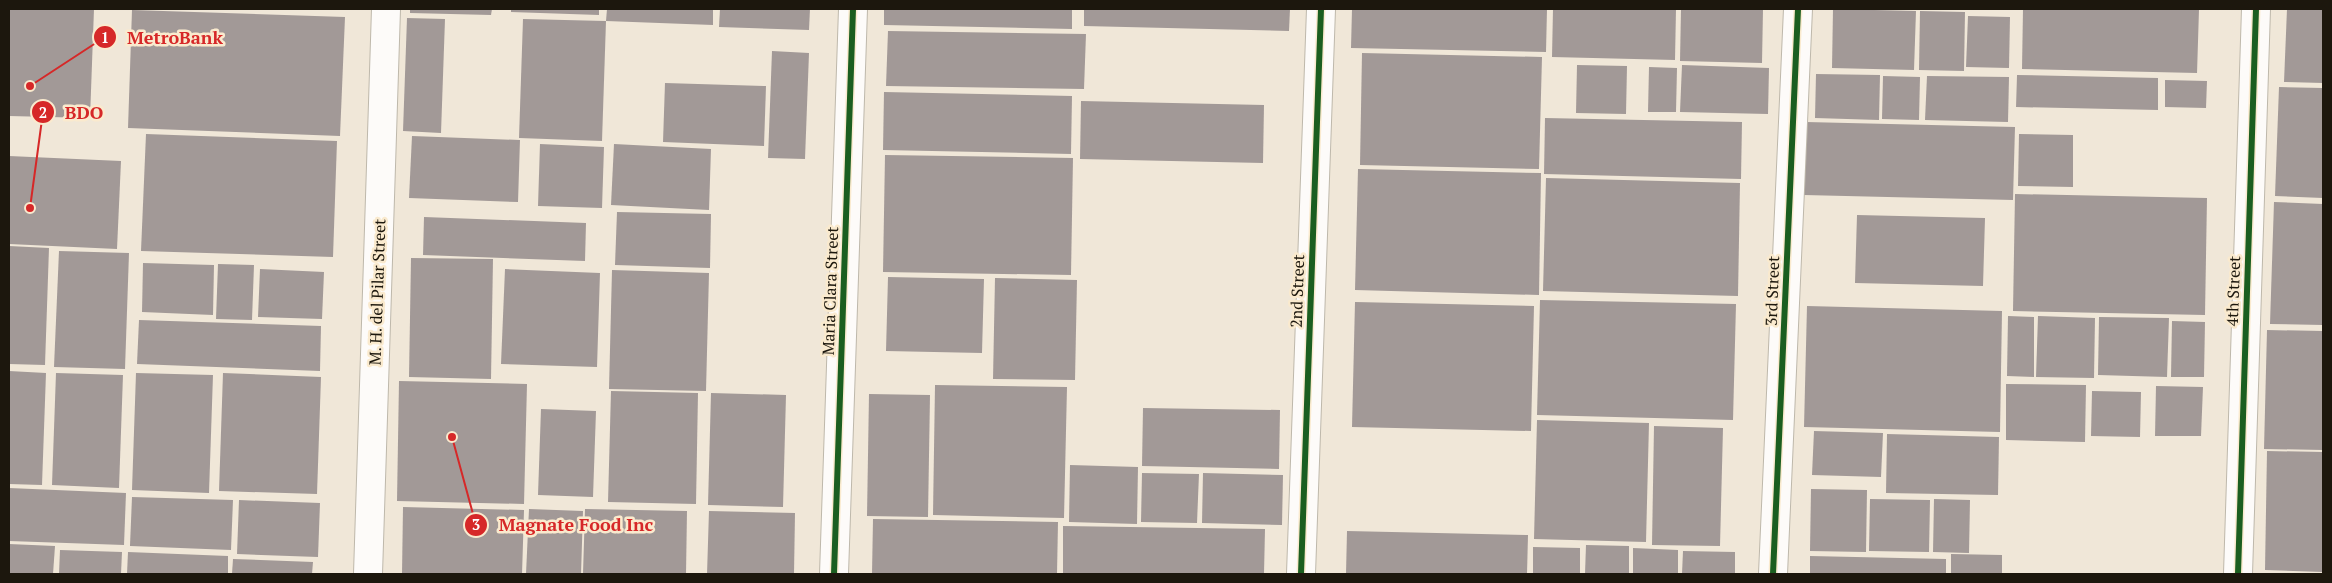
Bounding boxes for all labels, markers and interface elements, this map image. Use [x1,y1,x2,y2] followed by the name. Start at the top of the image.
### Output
[92,21,233,54] callout: MetroBank
[127,25,223,49] text: MetroBank
[101,27,109,47] text: 1
[30,96,114,129] callout: BDO
[65,100,103,124] text: BDO
[39,102,47,122] text: 2
[363,218,391,366] street label: M. H. del Pilar Street
[817,226,843,356] street label: Maria Clara Street
[1285,254,1309,328] street label: 2nd Street
[2221,255,2245,327] street label: 4th Street
[1760,256,1784,326] street label: 3rd Street
[463,508,663,541] callout: Magnate Food Inc
[499,512,654,536] text: Magnate Food Inc
[472,514,480,534] text: 3

